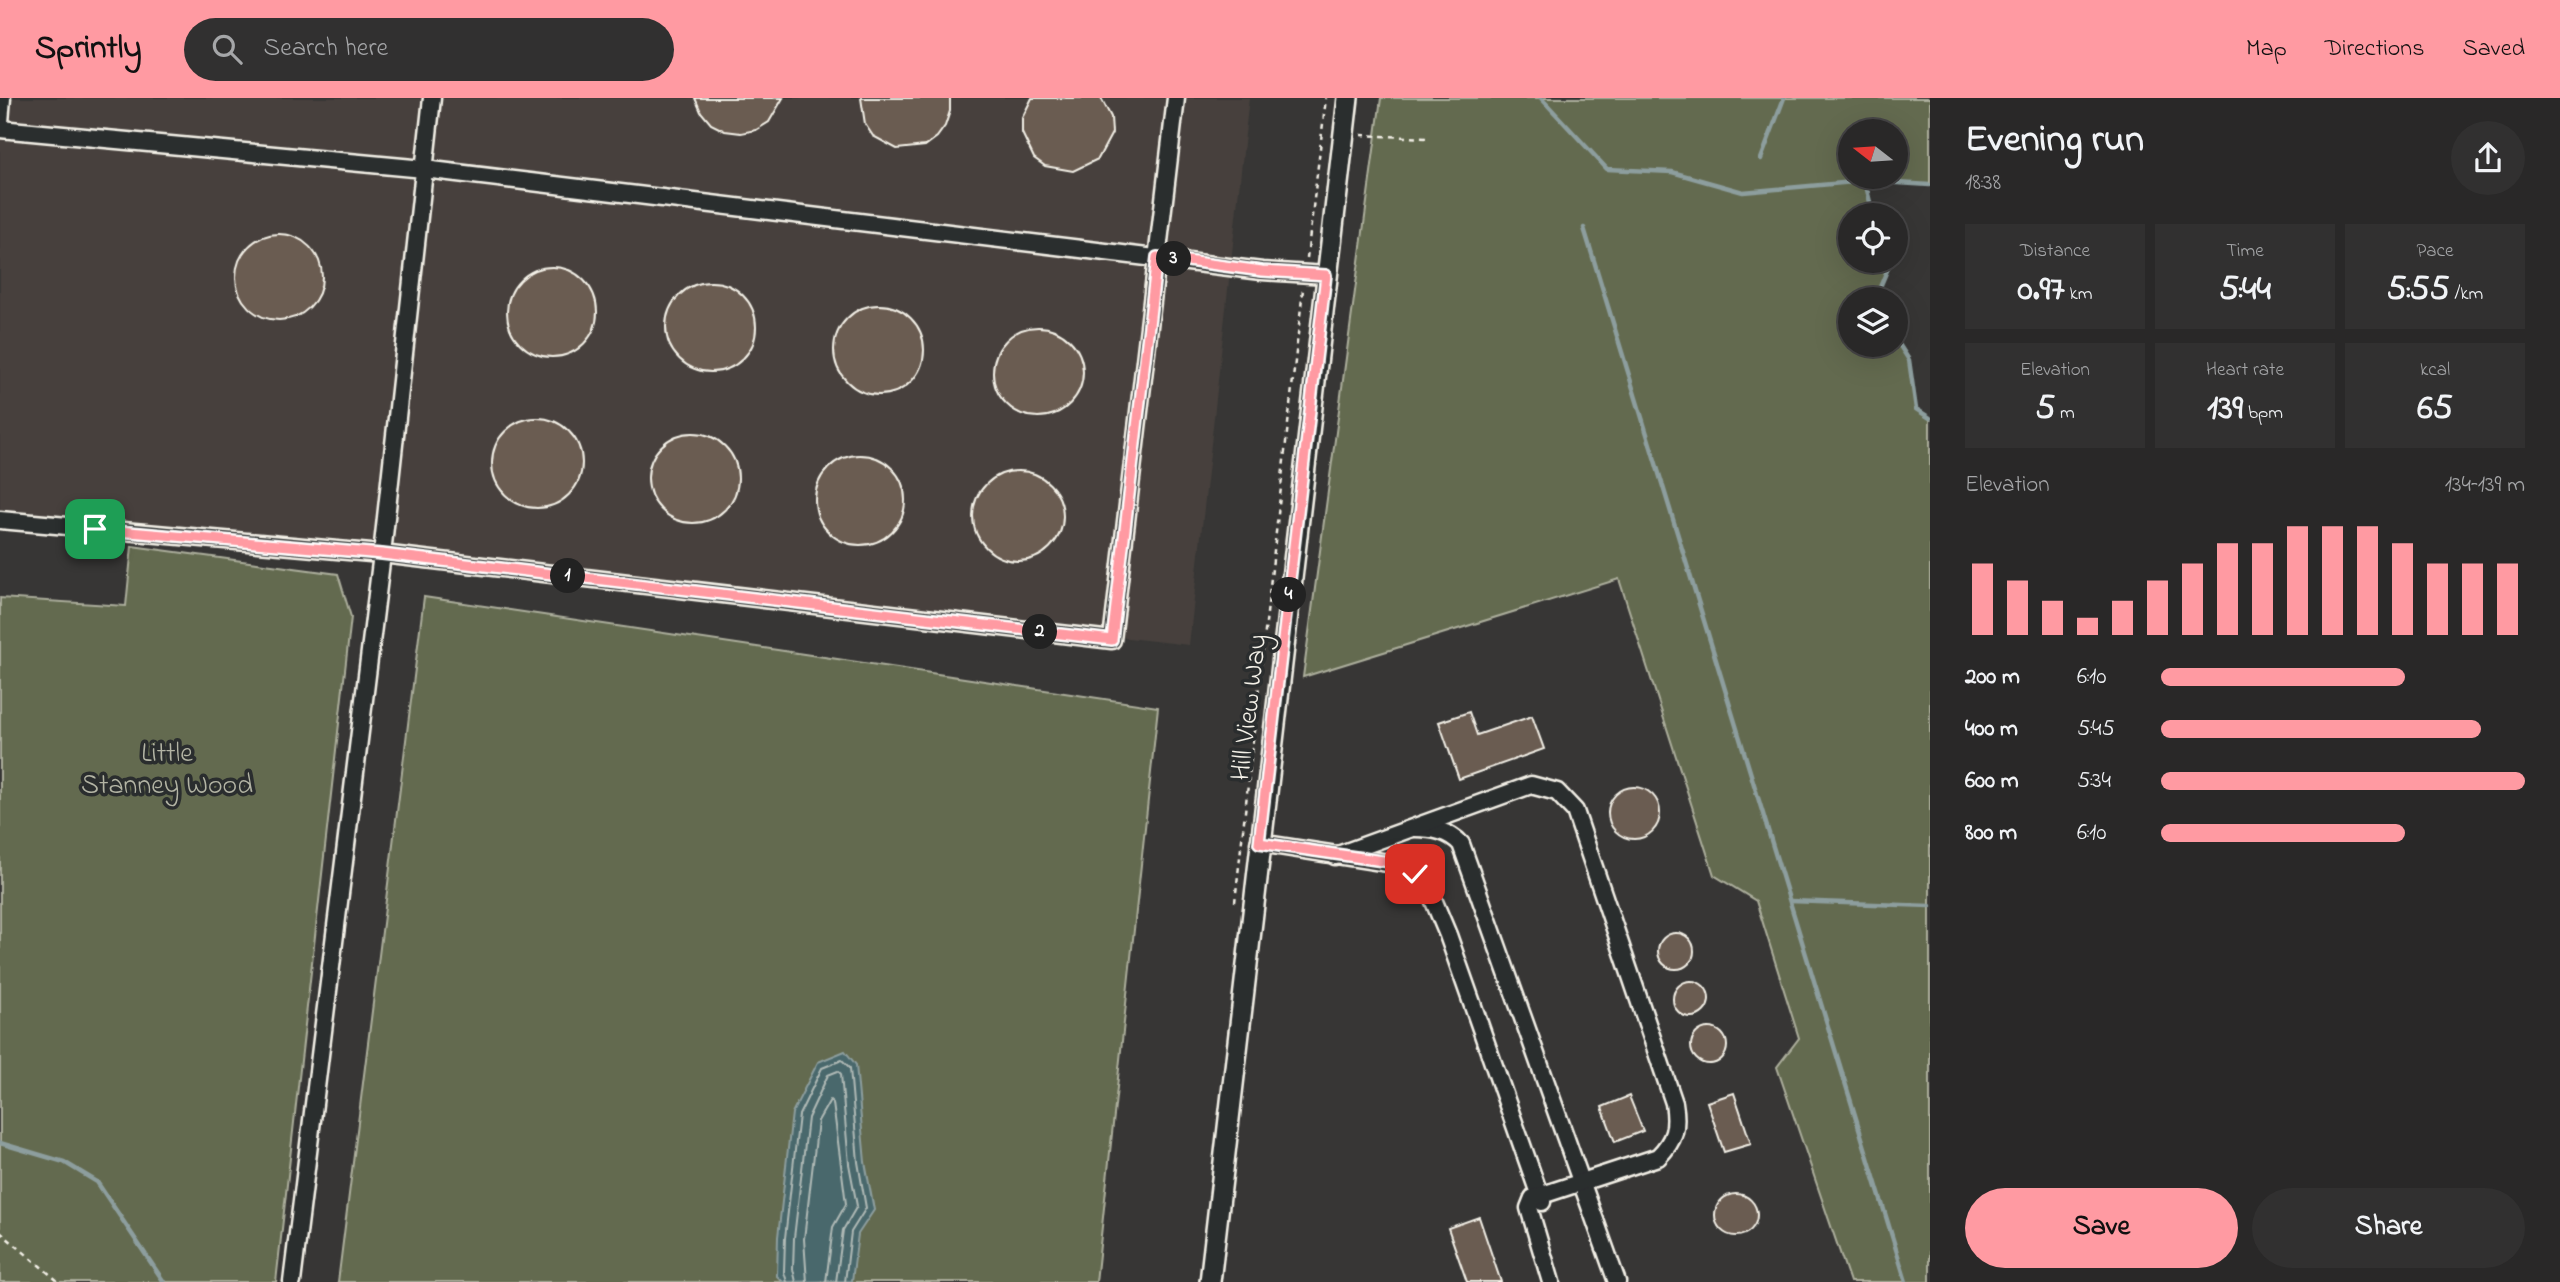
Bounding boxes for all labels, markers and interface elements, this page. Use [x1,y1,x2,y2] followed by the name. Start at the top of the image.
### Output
[184,18,674,81] search box
[35,25,142,73] text: Sprintly
[208,30,246,68] icon: search
[264,30,388,68] text: Search here
[2246,32,2287,67] text: Map
[2325,32,2424,67] text: Directions
[2462,32,2525,67] text: Saved
[1965,113,2144,169] text: Evening run
[1838,119,1908,189] north arrow
[1838,119,1908,357] map controls
[2451,121,2525,195] button: share
[1965,167,2001,200] text: 18:38
[1838,203,1908,273] button: locate
[2020,238,2090,265] text: Distance
[2226,238,2264,265] text: Time
[2416,238,2454,265] text: Pace
[1156,242,1192,276] pin: 3
[1170,245,1177,272] text: 3
[2017,265,2065,316] text: 0.97
[2219,265,2271,316] text: 5:44
[2387,265,2450,316] text: 5:55
[2065,281,2093,308] text: km
[2450,281,2483,308] text: /km
[1838,287,1908,357] button: layers
[2020,357,2090,384] text: Elevation
[2206,357,2284,384] text: Heart rate
[2420,357,2450,384] text: kcal
[2035,384,2055,435] text: 5
[2207,384,2243,435] text: 139
[2417,384,2453,435] text: 65
[2055,400,2075,427] text: m
[2243,400,2283,427] text: bpm
[1965,469,2050,502] text: Elevation
[2445,469,2525,502] text: 134–139 m
[65,499,125,559] pin
[76,510,114,548] icon: arrive
[550,559,586,594] pin: 1
[564,562,571,589] text: 1
[1272,578,1306,612] pin: 4
[1285,581,1292,608] text: 4
[1023,614,1058,650] pin: 2
[1035,618,1044,645] text: 2
[1221,632,1280,783] street label: Hill View Way
[1965,661,2020,694] text: 200 m
[2077,661,2106,694] text: 6:10
[1965,713,2018,746] text: 400 m
[2077,713,2115,746] text: 5:45
[81,734,253,807] park label: Little Stanney Wood
[1965,765,2019,798] text: 600 m
[2077,765,2111,798] text: 5:34
[1965,817,2017,850] text: 800 m
[2077,817,2106,850] text: 6:10
[1385,844,1445,904] pin
[1396,855,1434,893] icon: check
[1965,1188,2238,1268] button: Save
[2252,1188,2525,1268] button: Share

